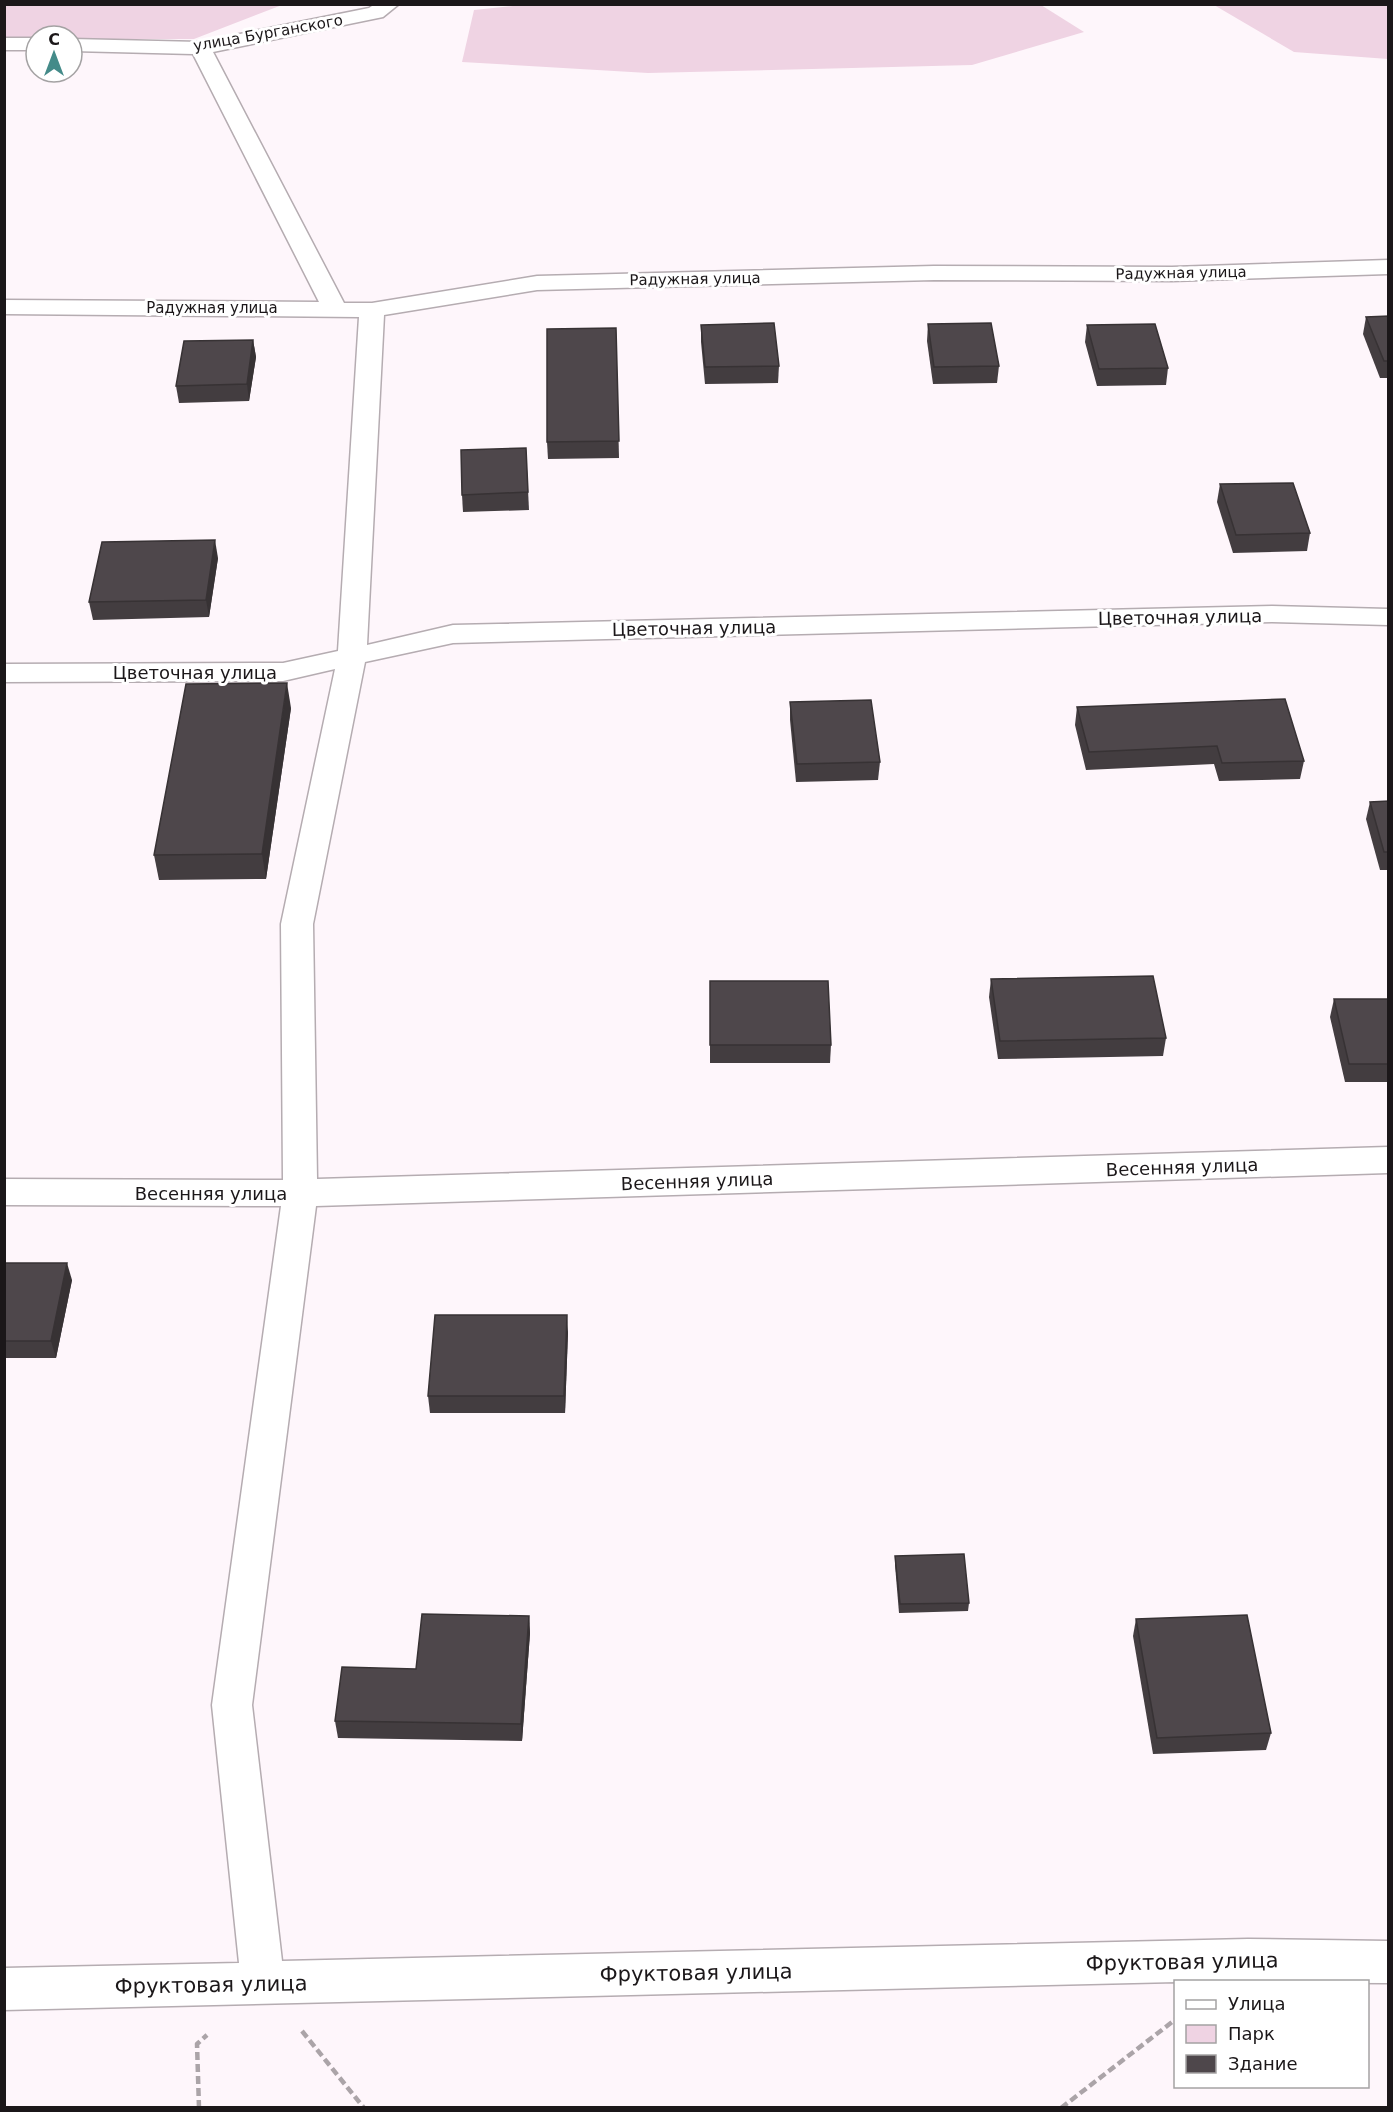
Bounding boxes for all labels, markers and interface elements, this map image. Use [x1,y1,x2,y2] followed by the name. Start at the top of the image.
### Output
[192,11,344,55] street label: улица Бурганского
[24,24,84,84] north arrow
[48,30,60,49] text: С
[1115,263,1247,283] street label: Радужная улица
[629,269,761,289] street label: Радужная улица
[146,299,278,317] street label: Радужная улица
[1098,605,1262,629] street label: Цветочная улица
[612,616,776,640] street label: Цветочная улица
[113,662,277,683] street label: Цветочная улица
[1105,1154,1259,1180] street label: Весенняя улица
[620,1168,774,1194] street label: Весенняя улица
[135,1183,287,1204] street label: Весенняя улица
[1085,1948,1279,1976] street label: Фруктовая улица
[599,1959,793,1987] street label: Фруктовая улица
[114,1971,308,1999] street label: Фруктовая улица
[1174,1980,1369,2088] legend
[1228,1993,1285,2014] text: Улица
[1228,2023,1275,2044] text: Парк
[1228,2053,1298,2074] text: Здание

